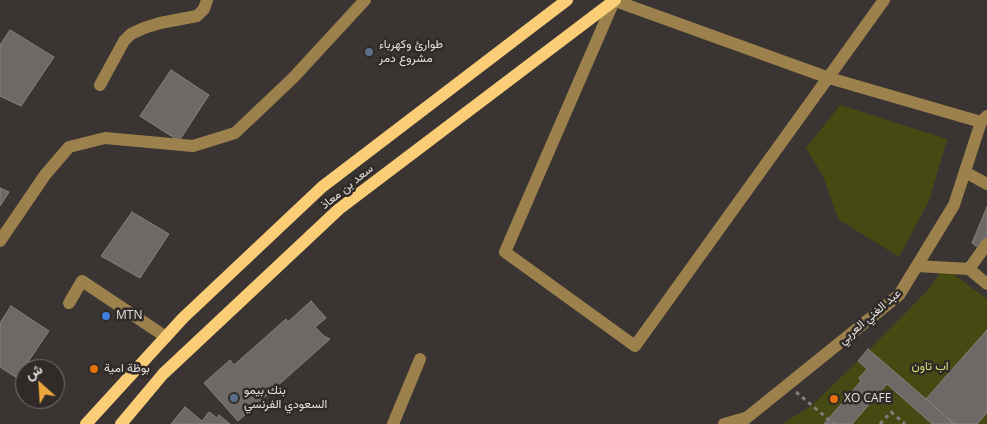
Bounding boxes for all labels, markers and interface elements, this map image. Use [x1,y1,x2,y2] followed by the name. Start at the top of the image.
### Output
[379,38,443,66] place label: طوارئ وكهرباء مشروع دمر
[363,46,375,58] marker: طوارئ وكهرباء مشروع دمر
[318,161,376,213] street label: سعد بن معاذ
[836,286,904,348] street label: عبد الغني العربي
[116,309,142,323] place label: MTN
[100,310,112,322] marker: MTN
[15,359,65,409] north arrow
[22,359,45,383] text: ش
[912,360,948,374] park label: اب تاون
[104,362,150,376] place label: بوظة امية
[88,363,100,375] marker: بوظة امية
[244,384,327,412] place label: بنك بيمو السعودي الفرنسي
[228,392,240,404] marker: بنك بيمو السعودي الفرنسي
[844,392,891,406] place label: XO CAFE
[828,393,840,405] marker: XO CAFE

